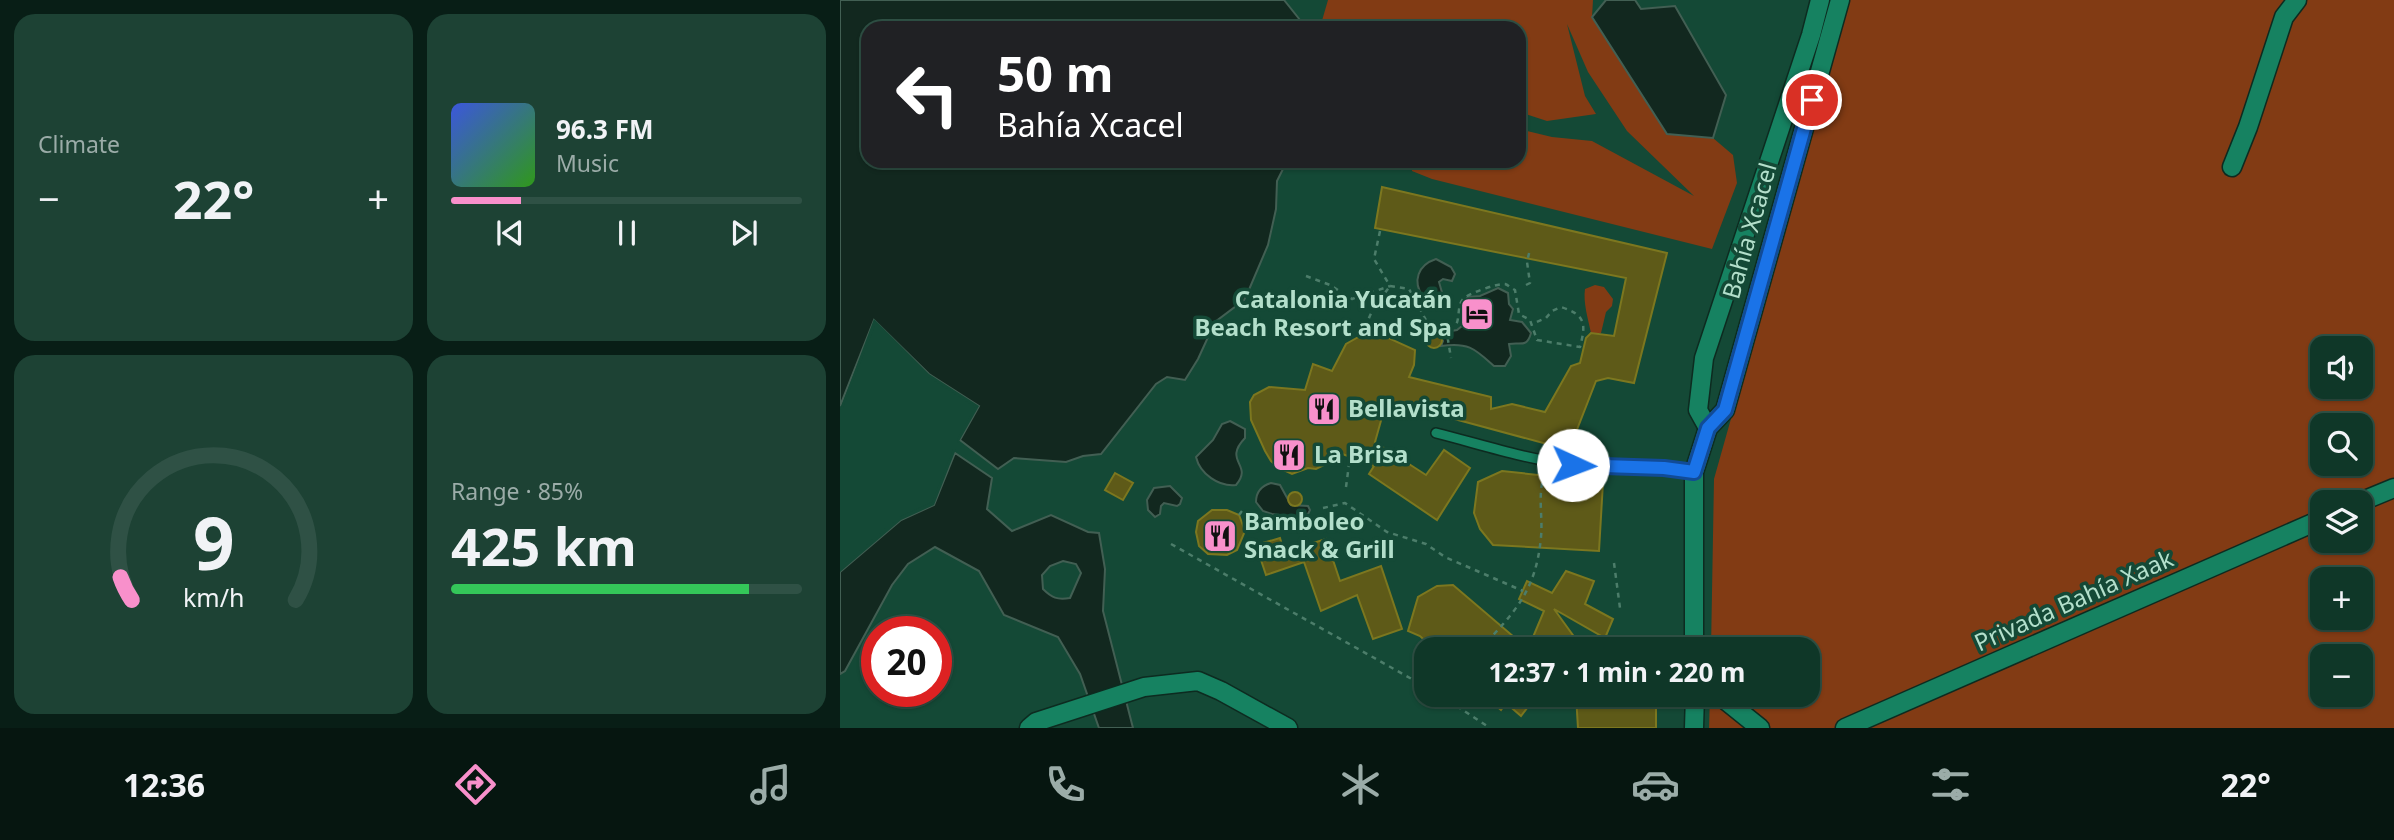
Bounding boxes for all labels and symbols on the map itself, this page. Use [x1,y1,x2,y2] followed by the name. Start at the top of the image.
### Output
[1782,70,1842,130] pin
[1713,159,1784,302] street label: Bahía Xcacel
[1194,282,1452,343] place label: Catalonia Yucatán Beach Resort and Spa
[1458,295,1496,333] hotel icon: Catalonia Yucatán Beach Resort and Spa
[1305,390,1343,428] restaurant icon: Bellavista
[1348,391,1465,424] place label: Bellavista
[1536,428,1610,502] position arrow
[1270,436,1308,474] restaurant icon: La Brisa
[1314,437,1408,470] place label: La Brisa
[1244,504,1395,565] place label: Bamboleo Snack & Grill
[1201,517,1239,555] restaurant icon: Bamboleo Snack & Grill
[1969,541,2178,658] street label: Privada Bahía Xaak
[861,616,952,707] speed limit sign: 20

